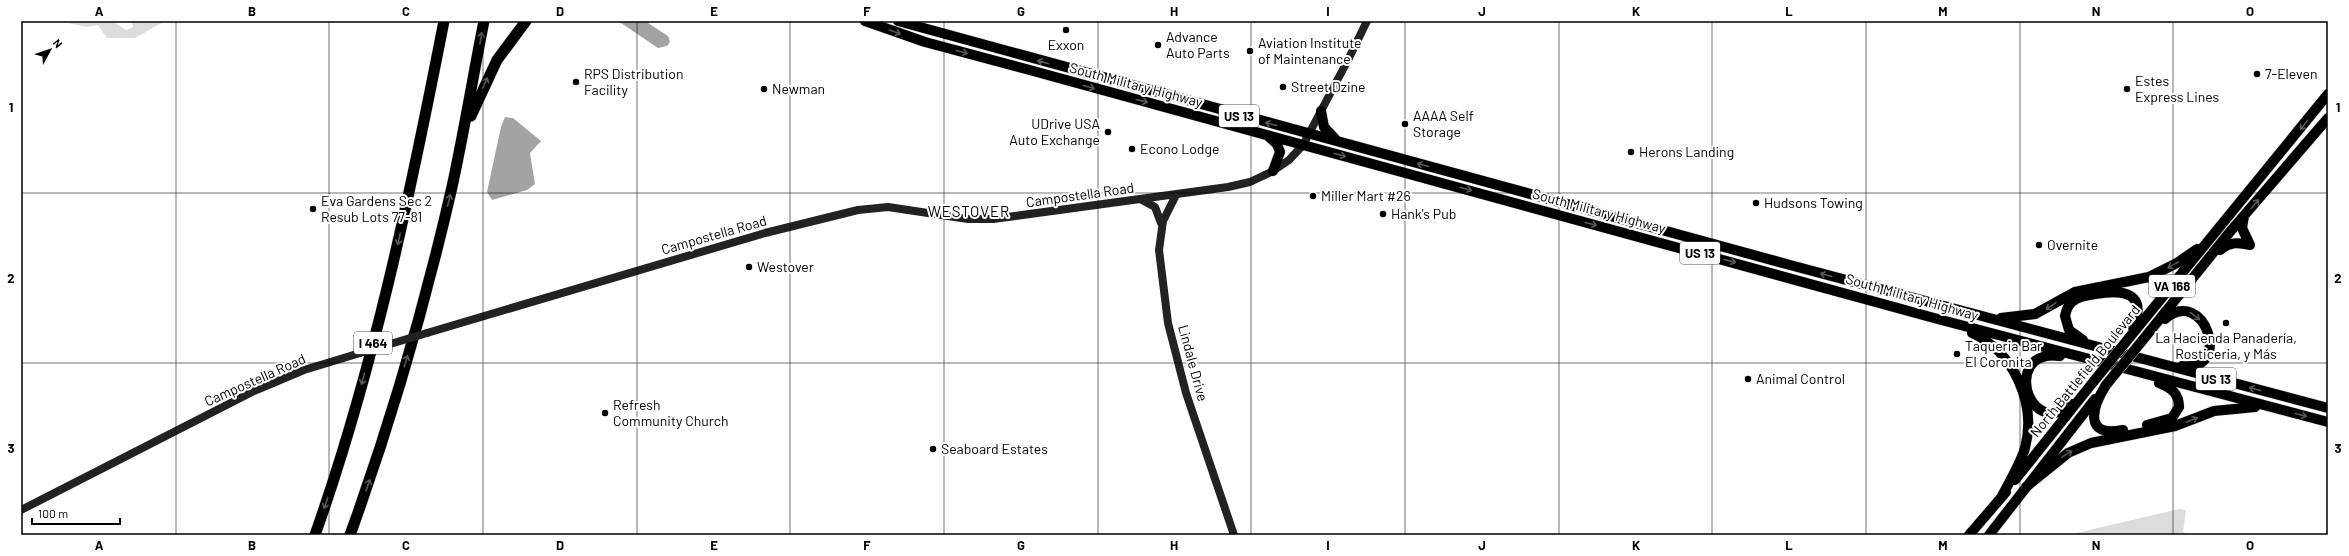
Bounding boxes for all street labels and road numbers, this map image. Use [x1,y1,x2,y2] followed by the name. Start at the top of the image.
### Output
[1068,59,1205,111] street label: South Military Highway
[1219,105,1259,127] road number: US 13
[1025,179,1135,210] street label: Campostella Road
[1531,185,1668,237] street label: South Military Highway
[659,211,769,258] street label: Campostella Road
[1680,242,1720,264] road number: US 13
[1844,269,1981,324] street label: South Military Highway
[2149,275,2195,297] road number: VA 168
[2026,301,2143,440] street label: North Battlefield Boulevard
[1175,323,1212,403] street label: Lindale Drive
[354,332,392,354] road number: I 464
[202,350,308,409] street label: Campostella Road
[2196,368,2236,390] road number: US 13

